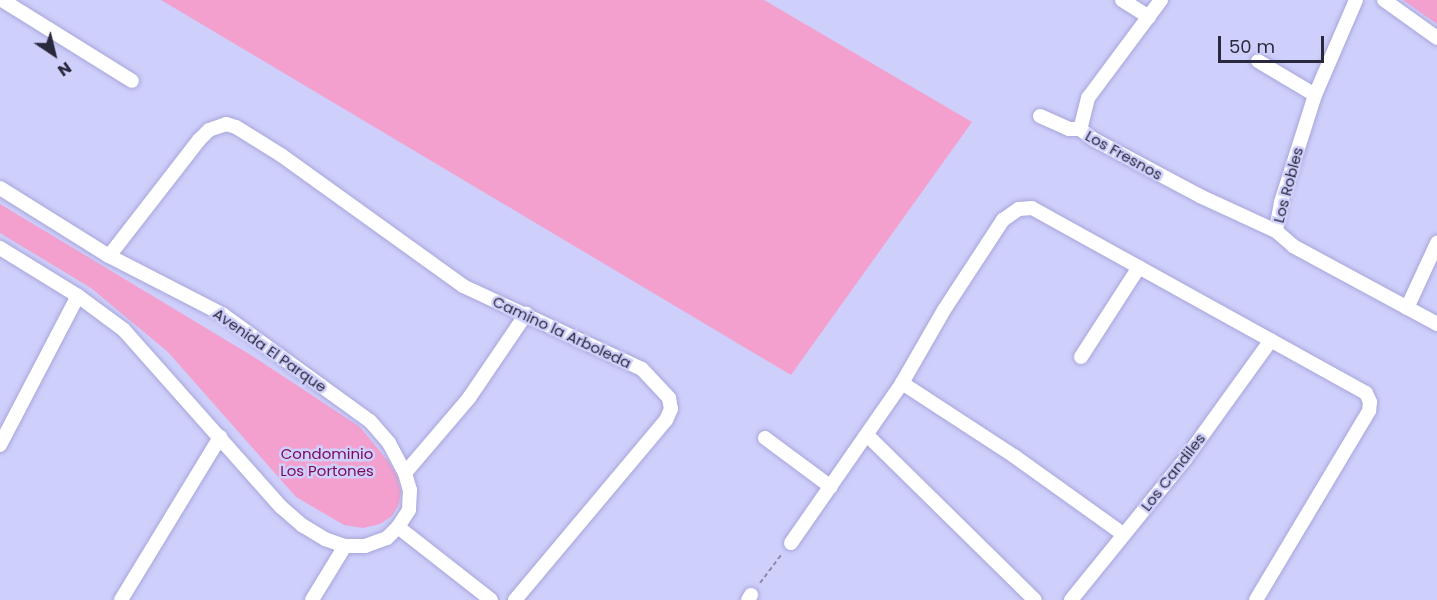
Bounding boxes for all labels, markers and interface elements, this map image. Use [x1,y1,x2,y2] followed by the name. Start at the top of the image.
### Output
[24,24,84,84] north arrow
[1221,24,1328,62] scale bar
[1229,34,1275,59] text: 50 m
[53,56,76,82] text: N
[1082,126,1166,184] street label: Los Fresnos
[1269,145,1307,225] street label: Los Robles
[490,292,634,372] street label: Camino la Arboleda
[210,304,330,396] street label: Avenida El Parque
[1137,429,1209,515] street label: Los Candiles
[280,444,374,479] park label: Condominio Los Portones

